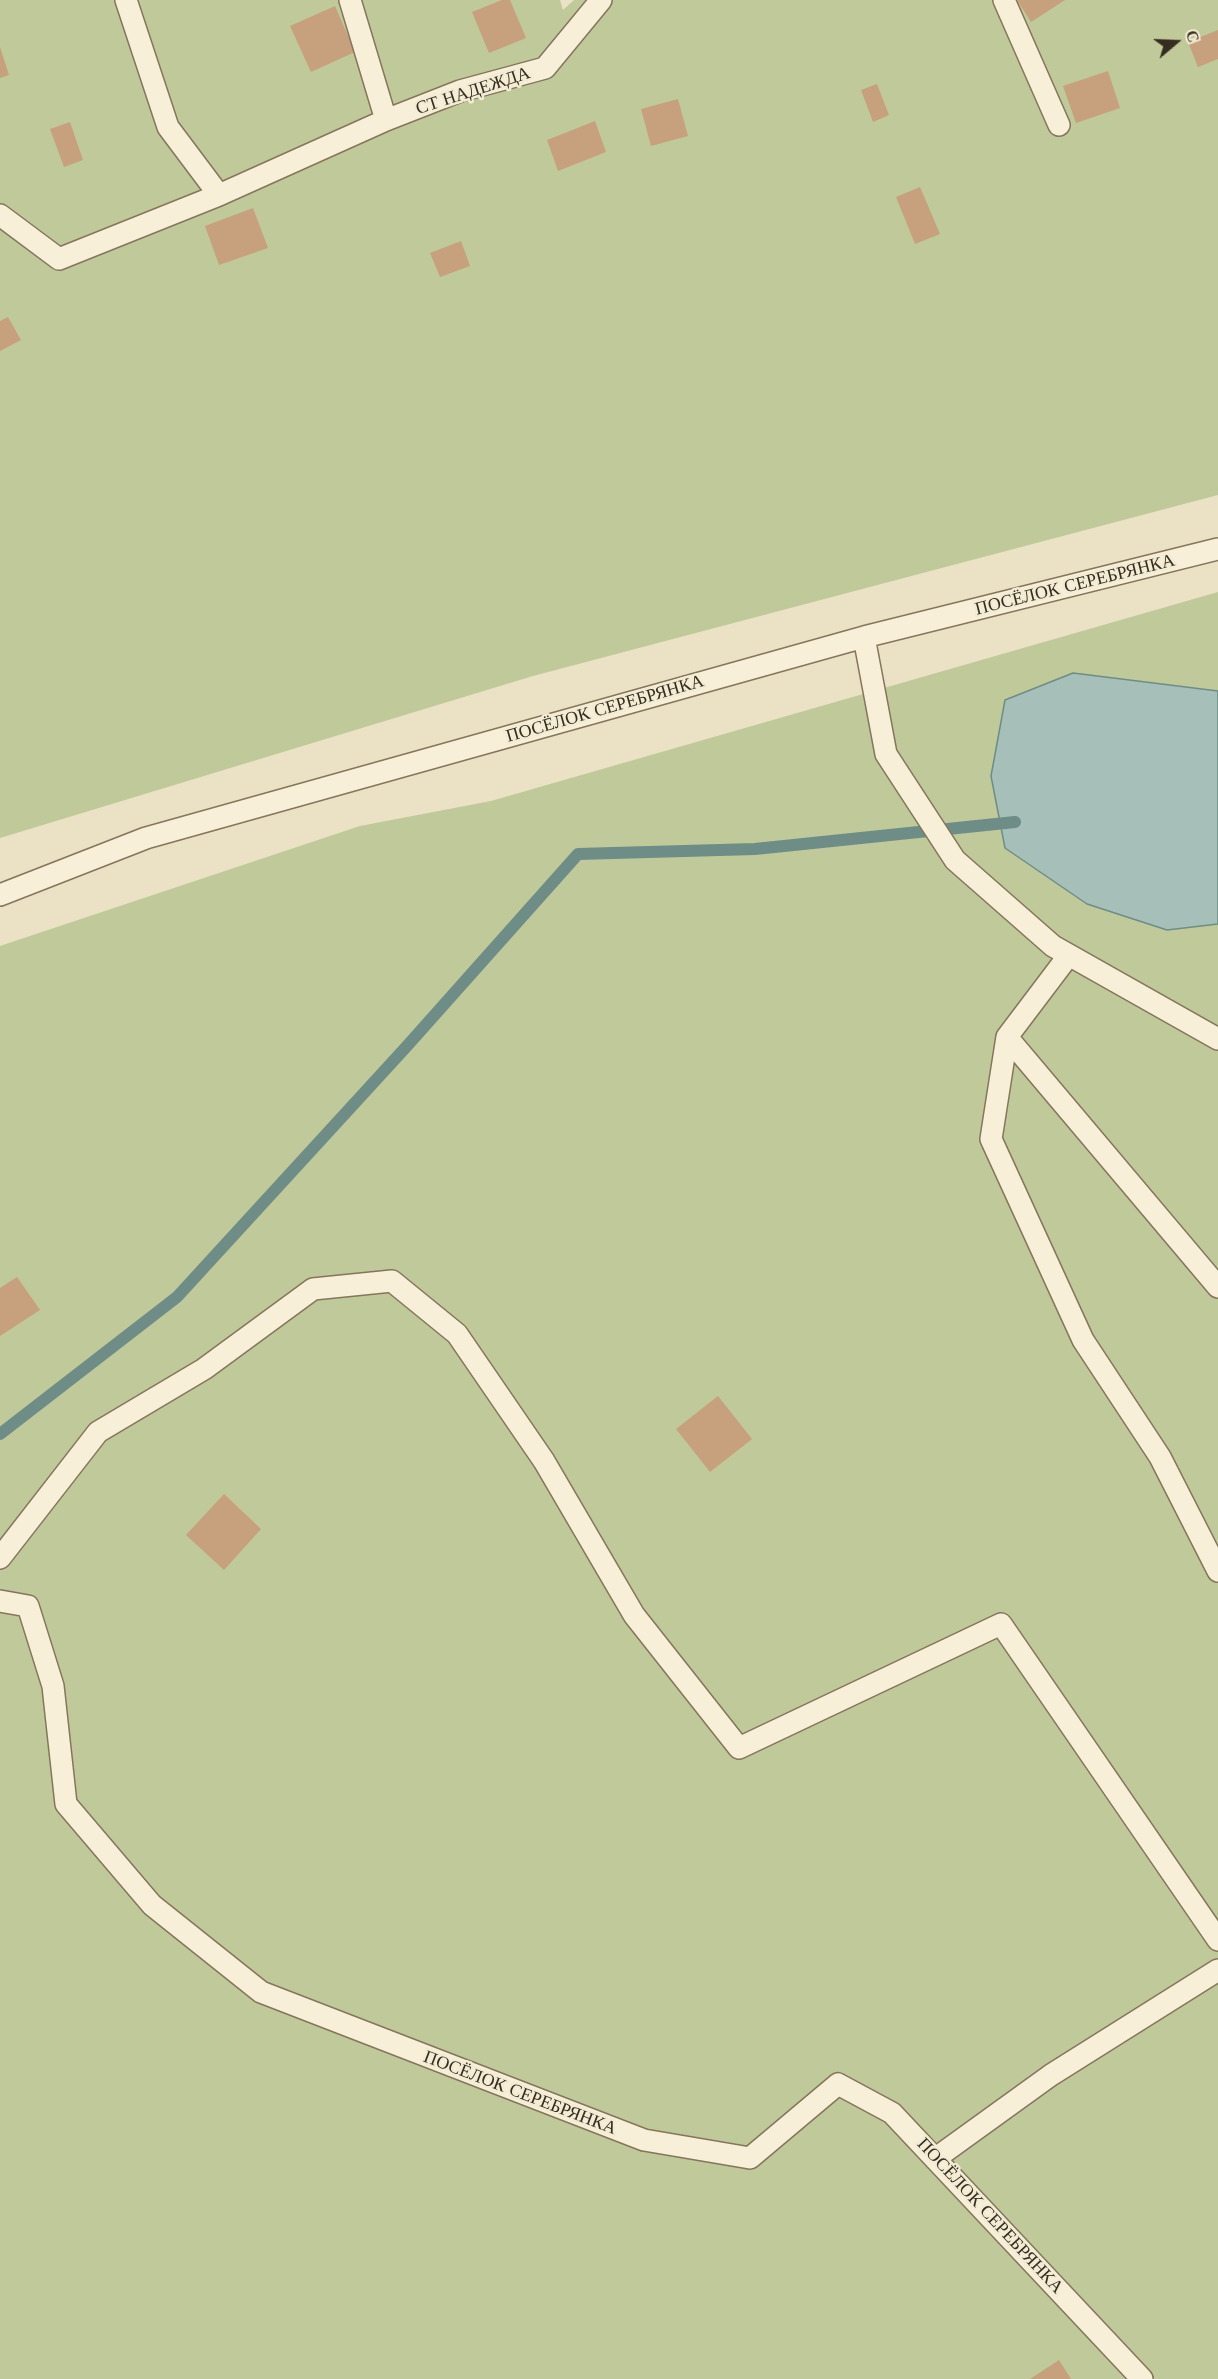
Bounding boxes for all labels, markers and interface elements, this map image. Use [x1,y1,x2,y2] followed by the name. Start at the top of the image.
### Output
[1146,12,1206,72] north arrow
[1182,27,1204,45] text: С
[413,62,533,120] street label: СТ НАДЕЖДА
[973,550,1177,620] street label: ПОСЁЛОК СЕРЕБРЯНКА
[504,670,706,748] street label: ПОСЁЛОК СЕРЕБРЯНКА
[421,2046,619,2140] street label: ПОСЁЛОК СЕРЕБРЯНКА
[912,2134,1068,2298] street label: ПОСЁЛОК СЕРЕБРЯНКА

